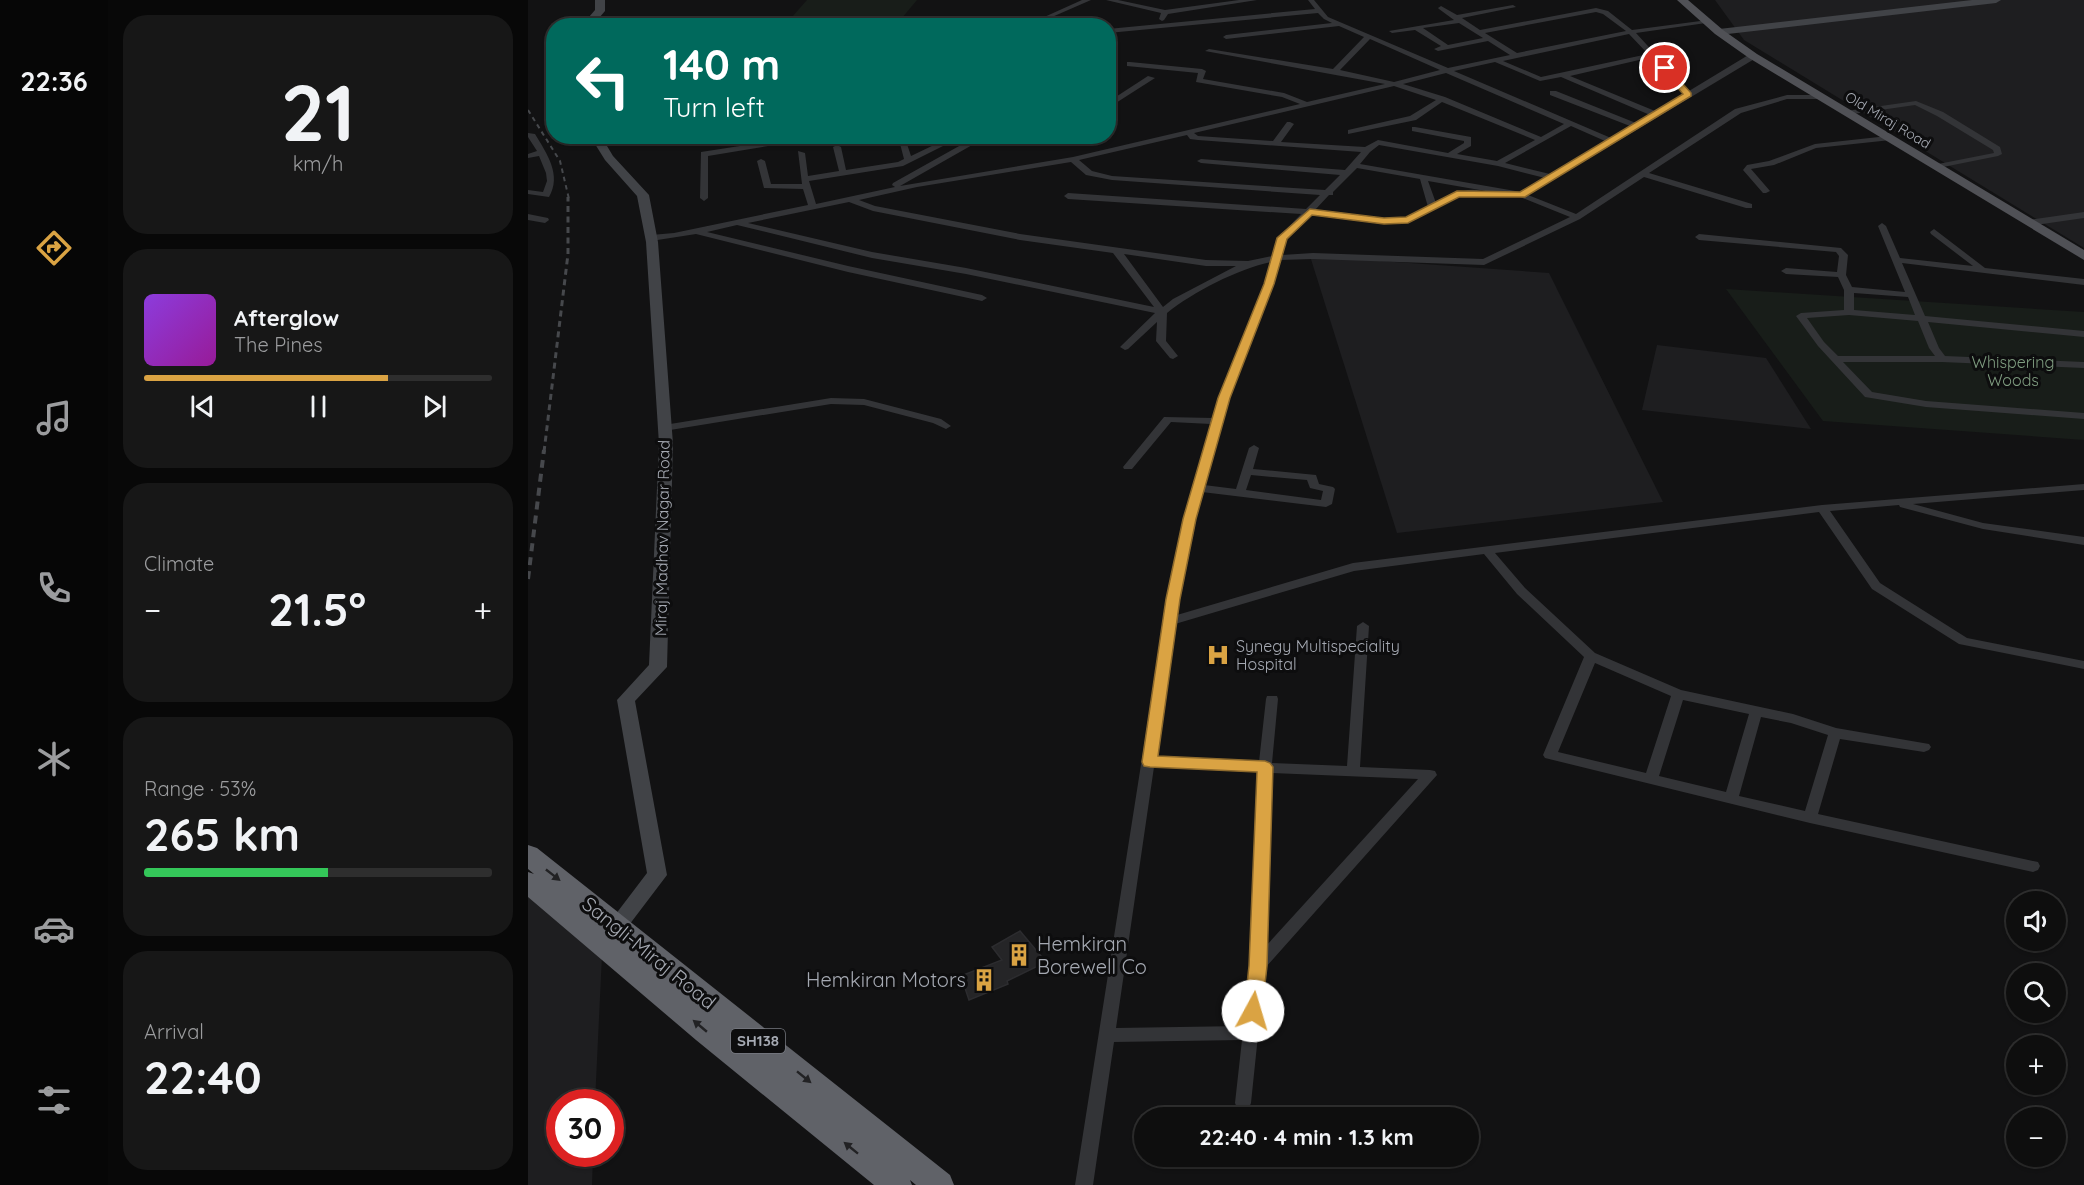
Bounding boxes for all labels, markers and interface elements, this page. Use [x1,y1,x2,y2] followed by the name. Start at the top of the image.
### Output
[663,38,780,91] text: 140 m
[564,42,642,120] icon: left
[1639,42,1690,93] pin
[1648,51,1681,84] icon: arrive
[281,63,355,161] text: 21
[20,64,88,98] text: 22:36
[1842,87,1934,153] street label: Old Miraj Road
[663,90,765,124] text: Turn left
[293,151,343,176] text: km/h
[33,227,75,269] icon: directions
[234,304,339,332] text: Afterglow
[234,332,323,357] text: The Pines
[1971,352,2055,390] park label: Whispering Woods
[186,390,219,423] icon: previous
[302,390,335,423] icon: pause
[418,390,451,423] icon: next
[33,397,75,439] icon: music
[650,440,674,636] street label: Miraj Madhav Nagar Road
[144,551,214,576] text: Climate
[33,567,75,609] icon: phone
[268,581,366,637] text: 21.5°
[144,589,161,630] text: −
[473,589,492,630] text: +
[1236,636,1400,674] place label: Synegy Multispeciality Hospital
[1205,642,1231,668] hospital icon: Synegy Multispeciality Hospital
[33,738,75,780] icon: climate
[144,776,256,801] text: Range · 53%
[144,806,300,862] text: 265 km
[546,869,561,881] one-way arrow
[577,891,721,1014] street label: Sangli-Miraj Road
[2006,891,2066,1167] map controls
[2006,891,2066,951] button: sound
[33,908,75,950] icon: car
[1037,931,1147,979] place label: Hemkiran Borewell Co
[1006,942,1032,968] building icon: Hemkiran Borewell Co
[2006,963,2066,1023] button: search
[806,967,966,992] place label: Hemkiran Motors
[971,967,997,993] building icon: Hemkiran Motors
[1221,979,1285,1043] position arrow
[144,1019,204,1044] text: Arrival
[692,1019,708,1032] one-way arrow
[731,1029,785,1053] road number: SH138
[2006,1035,2066,1095] button: +
[144,1049,262,1105] text: 22:40
[796,1071,812,1084] one-way arrow
[33,1079,75,1121] icon: filters
[546,1089,624,1167] speed limit sign: 30
[2006,1107,2066,1167] button: −
[1199,1123,1414,1151] text: 22:40 · 4 min · 1.3 km
[844,1143,859,1155] one-way arrow

